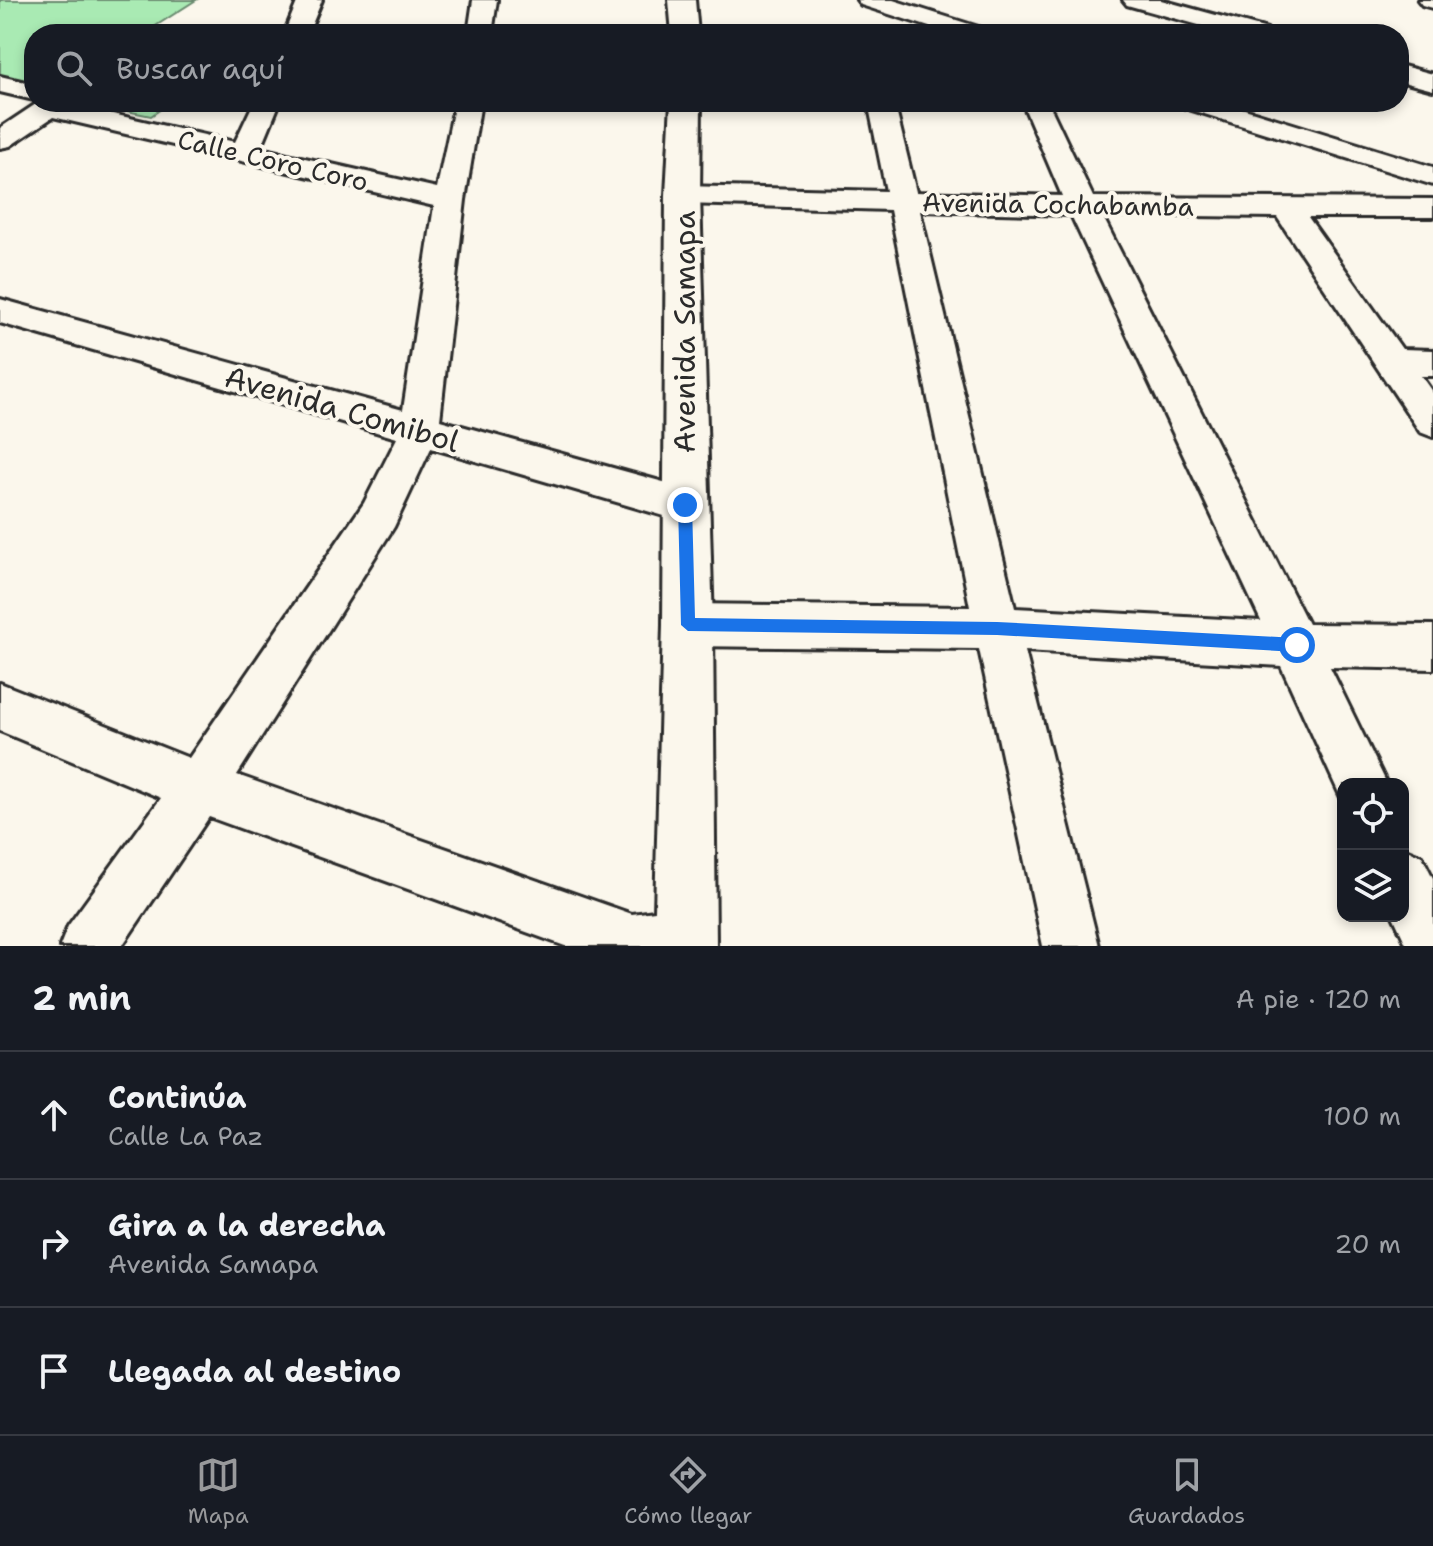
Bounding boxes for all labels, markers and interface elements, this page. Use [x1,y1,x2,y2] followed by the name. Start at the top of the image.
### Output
[24,24,1409,112] search box
[52,46,96,90] icon: search
[116,48,284,89] text: Buscar aquí
[174,121,372,199] street label: Calle Coro Coro
[922,184,1194,224] street label: Avenida Cochabamba
[664,210,705,453] street label: Avenida Samapa
[220,356,464,462] street label: Avenida Comibol
[667,487,703,523] route end
[1279,627,1315,663] route start
[1337,778,1409,922] map controls
[1337,778,1409,850] button: locate
[1337,850,1409,922] button: layers
[32,975,131,1021] text: 2 min
[1236,981,1401,1016] text: A pie · 120 m
[108,1077,247,1118] text: Continúa
[32,1093,76,1137] icon: ahead
[1323,1098,1401,1133] text: 100 m
[108,1118,263,1153] text: Calle La Paz
[108,1205,386,1246] text: Gira a la derecha
[32,1221,76,1265] icon: right
[1334,1226,1401,1261] text: 20 m
[108,1246,318,1281] text: Avenida Samapa
[32,1349,76,1393] icon: arrive
[108,1351,401,1392] text: Llegada al destino
[188,1453,249,1530] tab: Mapa
[624,1453,752,1530] tab: Cómo llegar
[1128,1453,1245,1530] tab: Guardados

